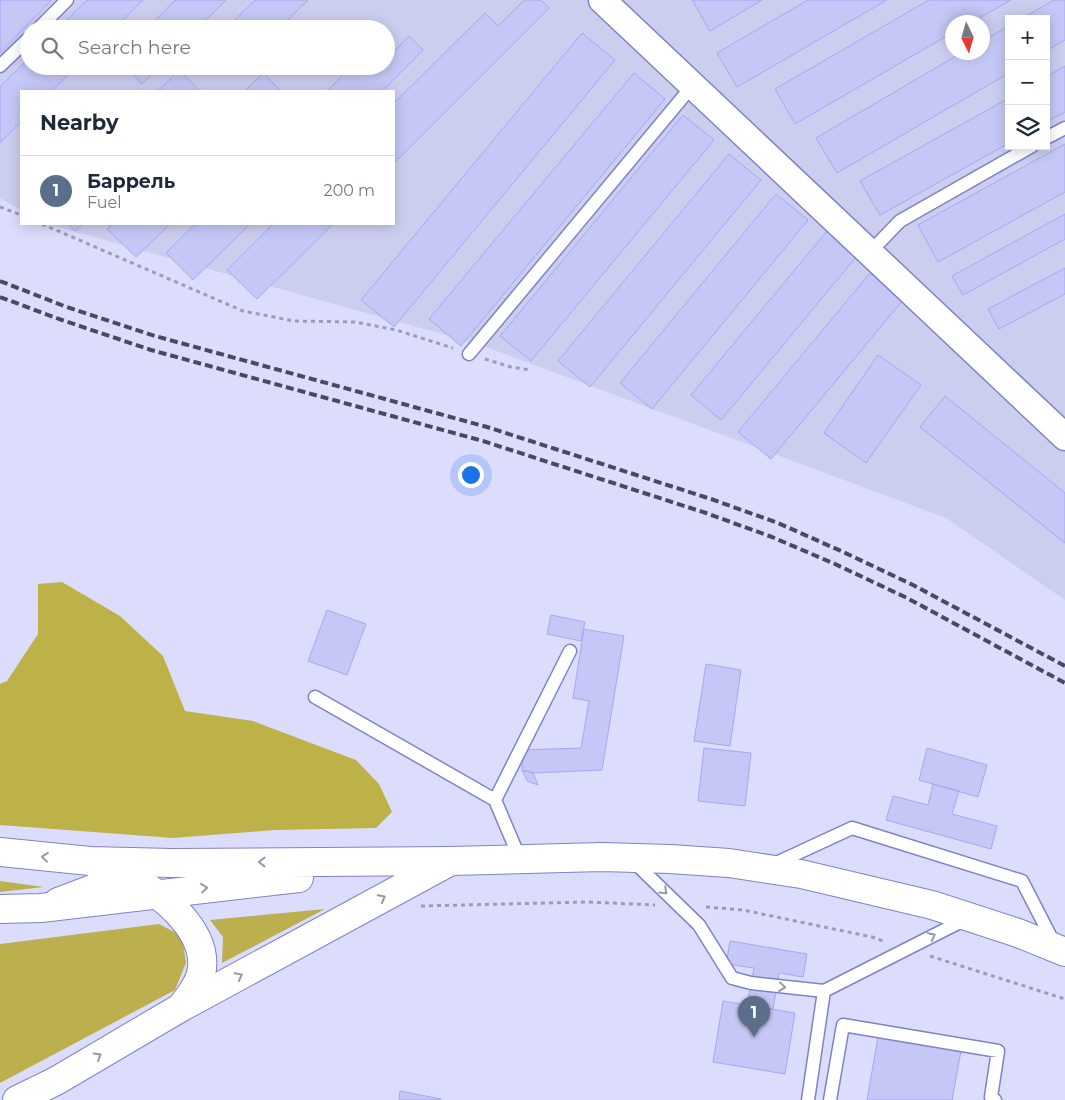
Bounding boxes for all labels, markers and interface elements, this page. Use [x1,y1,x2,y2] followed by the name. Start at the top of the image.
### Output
[945,15,990,60] north arrow
[1005,15,1050,150] map controls
[1005,15,1050,60] button: +
[20,20,395,75] search box
[38,34,66,62] icon: search
[78,36,191,59] text: Search here
[1005,60,1050,105] button: −
[1005,105,1050,150] button: layers
[40,110,119,135] text: Nearby
[87,170,175,193] text: Баррель
[53,181,59,200] text: 1
[324,181,375,200] text: 200 m
[87,193,122,212] text: Fuel
[458,462,484,488] your location
[41,852,49,863] one-way arrow
[258,857,266,868] one-way arrow
[201,883,209,894] one-way arrow
[658,885,667,894] one-way arrow
[377,895,386,905] one-way arrow
[926,932,935,942] one-way arrow
[234,972,243,982] one-way arrow
[779,981,787,992] one-way arrow
[738,996,770,1037] pin: 1
[92,1053,101,1063] one-way arrow

